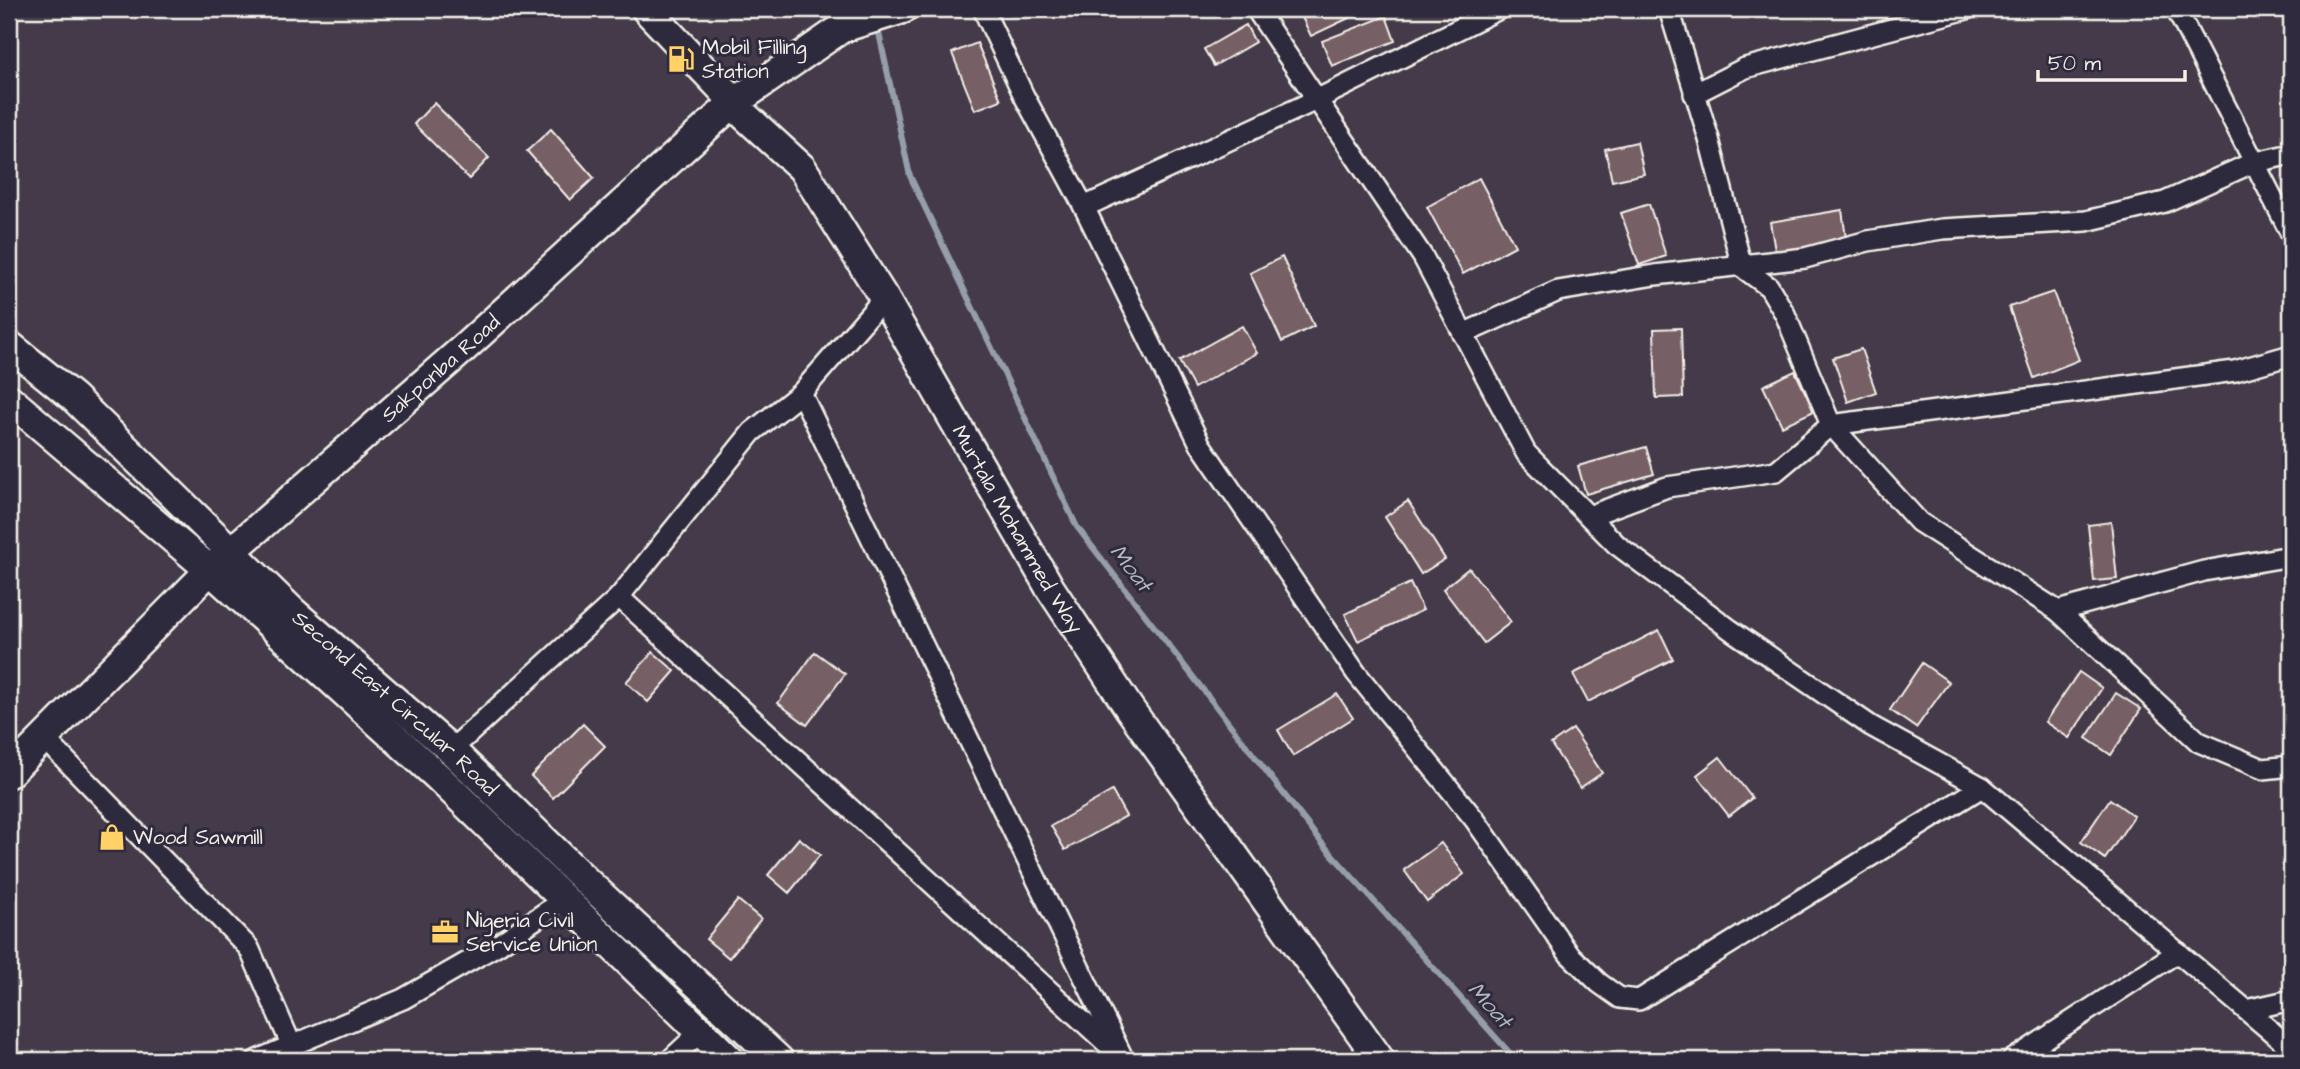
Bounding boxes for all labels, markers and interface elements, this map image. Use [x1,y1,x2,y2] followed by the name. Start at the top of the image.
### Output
[702,33,807,86] place label: Mobil Filling Station
[2038,38,2184,82] scale bar
[666,44,696,74] fuel station icon: Mobil Filling Station
[2048,49,2102,78] text: 50 m
[375,307,507,429] street label: Sakponba Road
[945,420,1091,640] street label: Murtala Mohammed Way
[1102,537,1162,601] water label: Moat
[286,604,504,803] street label: Second East Circular Road
[97,822,127,852] shop icon: Wood Sawmill
[133,823,263,852] place label: Wood Sawmill
[466,906,597,959] place label: Nigeria Civil Service Union
[430,917,460,947] office icon: Nigeria Civil Service Union
[1460,975,1521,1037] water label: Moat

